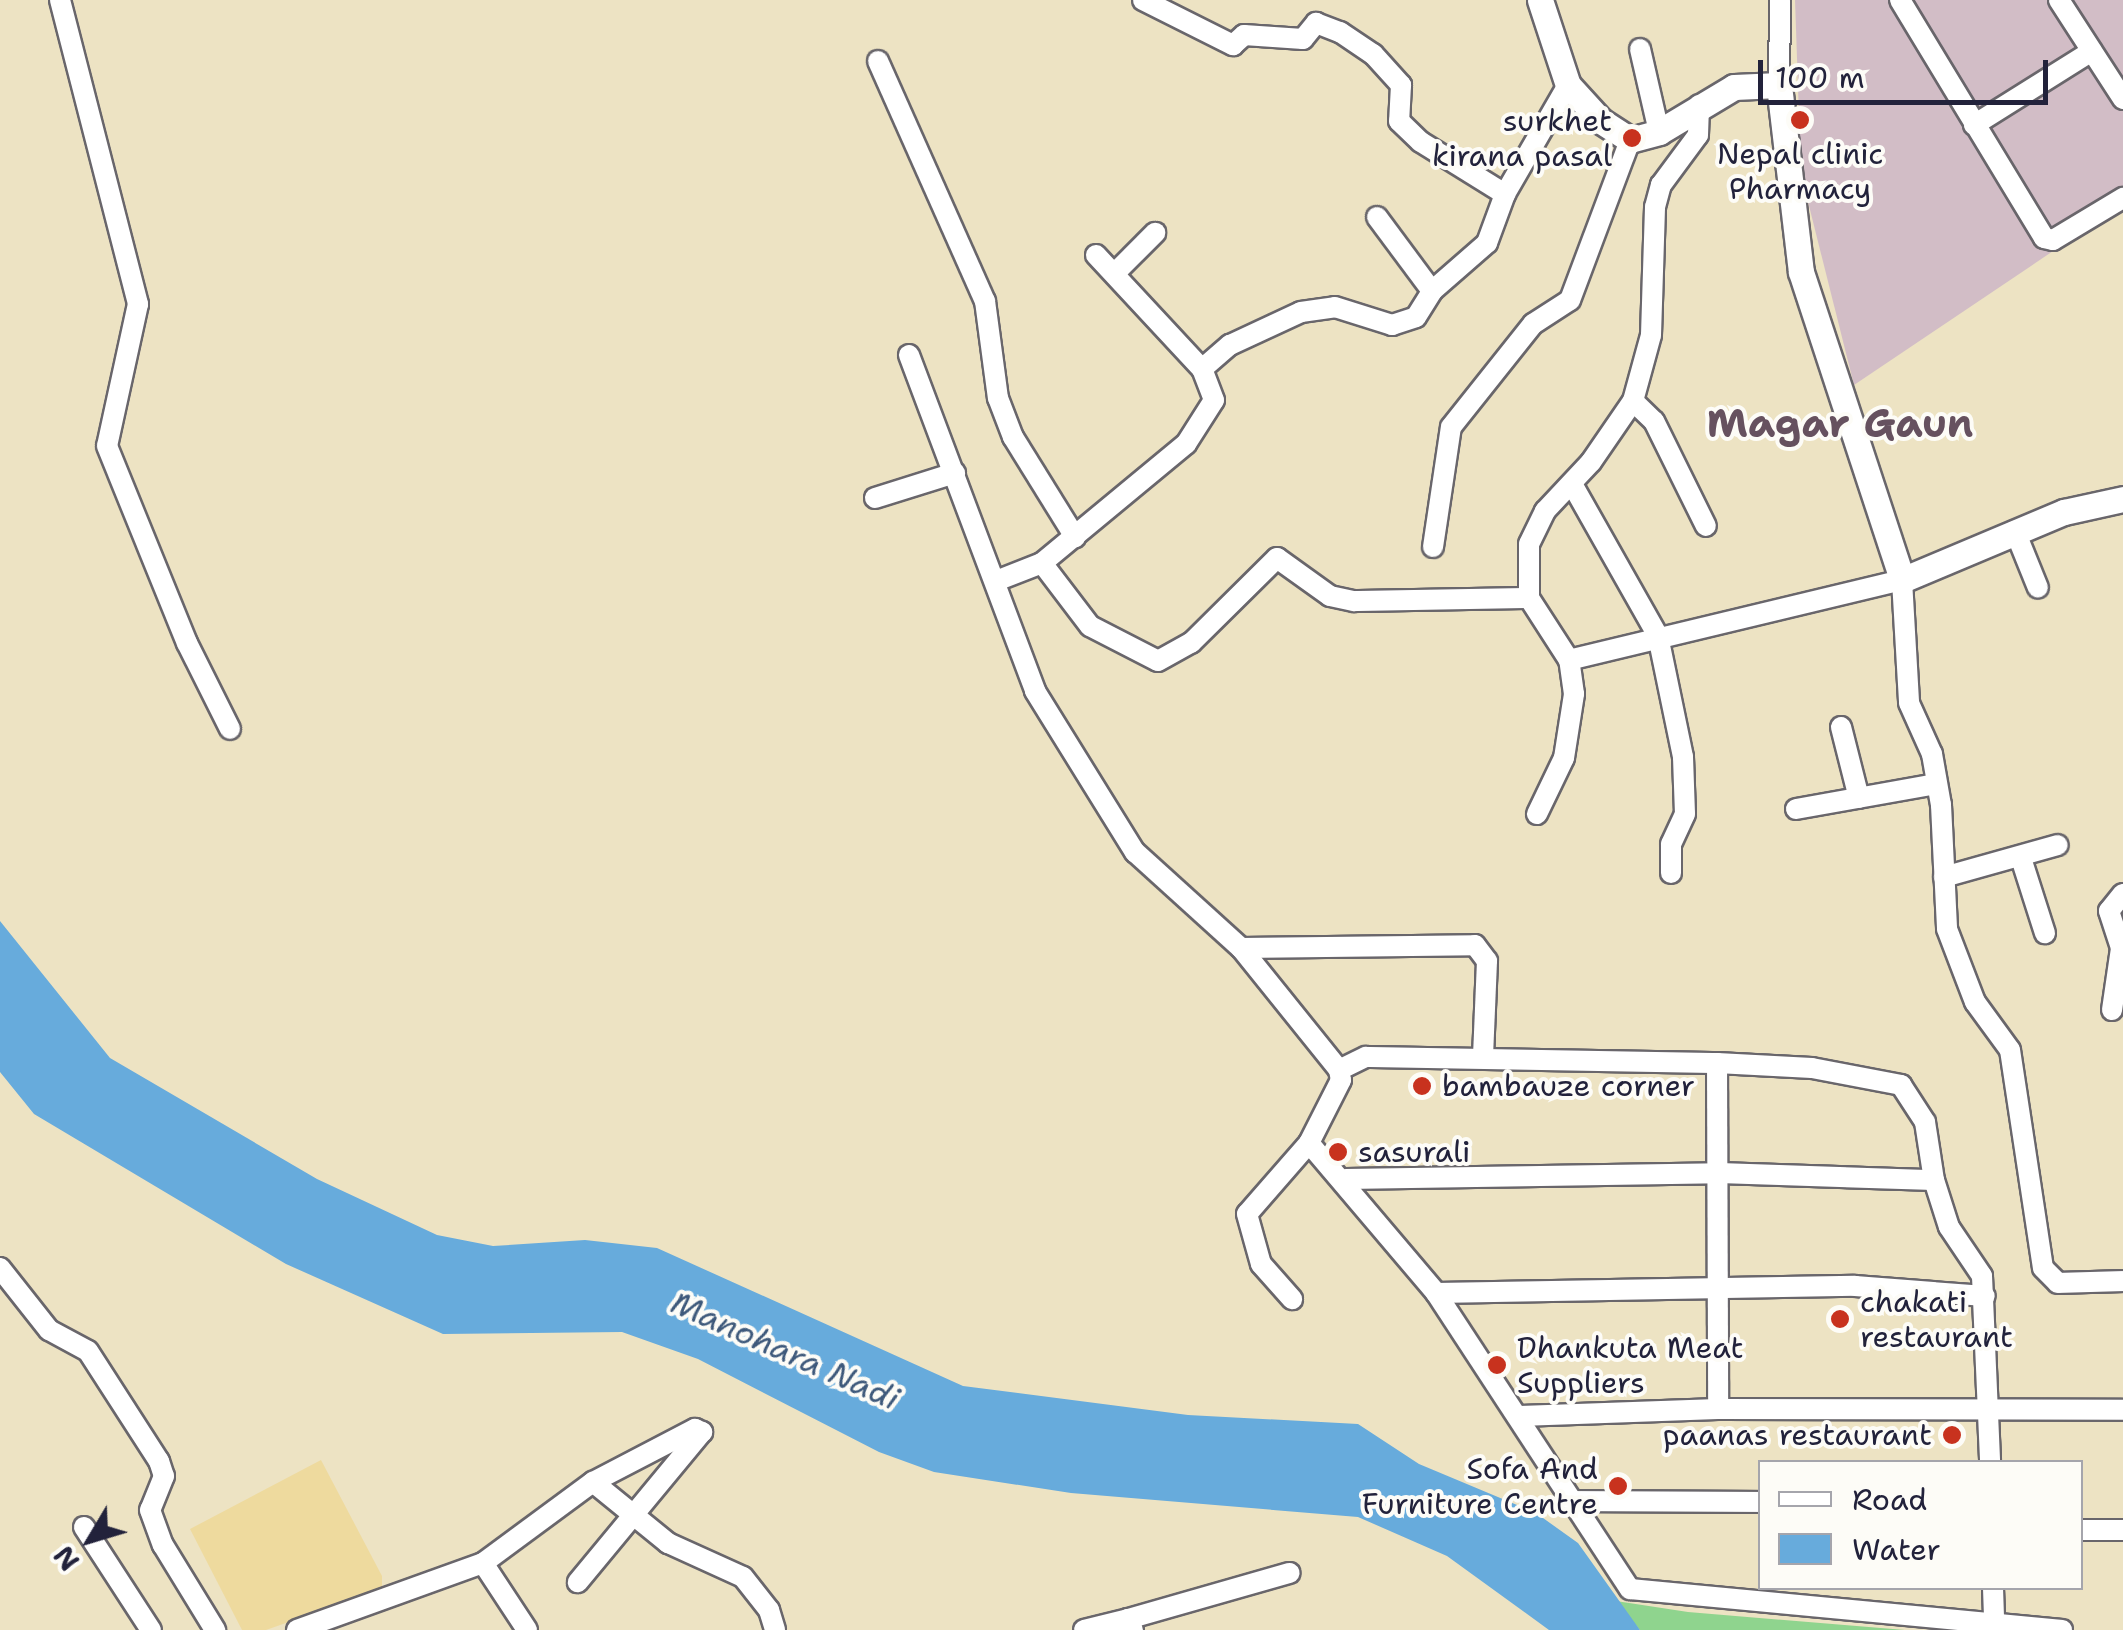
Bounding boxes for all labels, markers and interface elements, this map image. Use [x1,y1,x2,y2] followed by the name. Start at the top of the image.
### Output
[1763,40,2053,102] scale bar
[1775,57,1865,98] text: 100 m
[1432,103,1612,174] place label: surkhet kirana pasal
[1789,109,1811,131] marker: Nepal clinic Pharmacy
[1621,127,1643,149] marker: surkhet kirana pasal
[1717,136,1883,206] place label: Nepal clinic Pharmacy
[1707,399,1973,447] district label: Magar Gaun
[1442,1068,1695,1104] place label: bambauze corner
[1411,1075,1433,1097] marker: bambauze corner
[1358,1134,1471,1170] place label: sasurali
[1327,1141,1349,1163] marker: sasurali
[665,1284,905,1418] water label: Manohara Nadi
[1860,1284,2013,1354] place label: chakati restaurant
[1829,1308,1851,1330] marker: chakati restaurant
[1517,1330,1744,1400] place label: Dhankuta Meat Suppliers
[1486,1354,1508,1376] marker: Dhankuta Meat Suppliers
[1663,1417,1932,1453] place label: paanas restaurant
[1941,1424,1963,1446] marker: paanas restaurant
[1362,1451,1598,1522] place label: Sofa And Furniture Centre
[1758,1460,2083,1590] legend
[1607,1475,1629,1497] marker: Sofa And Furniture Centre
[1852,1479,1927,1520] text: Road
[40,1490,140,1590] north arrow
[1852,1529,1941,1570] text: Water
[45,1538,88,1579] text: N

